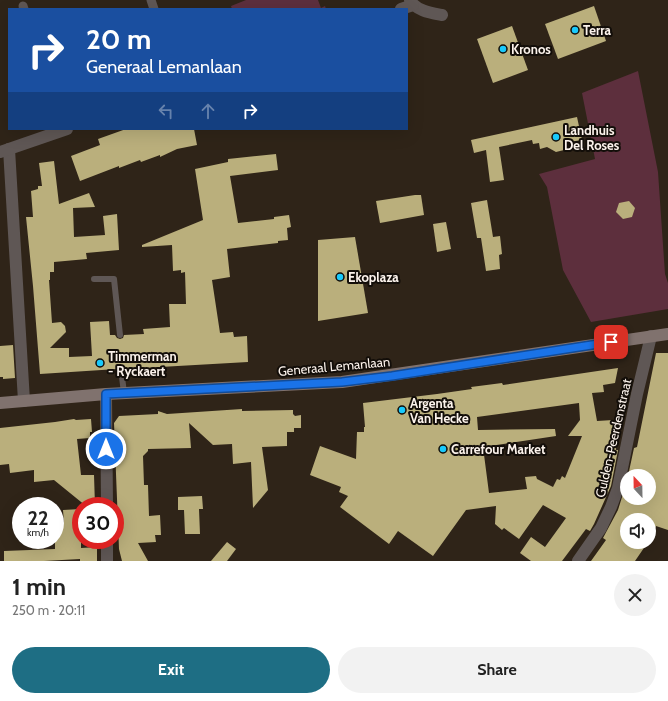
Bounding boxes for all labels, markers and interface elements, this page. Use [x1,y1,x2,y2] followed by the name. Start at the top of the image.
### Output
[86,22,151,56] text: 20 m
[583,22,611,38] place label: Terra
[20,24,72,76] icon: right
[570,25,580,35] marker: Terra
[511,41,551,57] place label: Kronos
[498,44,508,54] marker: Kronos
[86,56,242,78] text: Generaal Lemanlaan
[155,100,177,122] icon: left
[197,100,219,122] icon: ahead
[239,100,261,122] icon: right
[564,122,620,153] place label: Landhuis Del Roses
[551,132,561,142] marker: Landhuis Del Roses
[348,269,399,285] place label: Ekoplaza
[335,272,345,282] marker: Ekoplaza
[594,325,628,359] pin
[600,331,622,353] icon: arrive
[108,348,177,379] place label: Timmerman - Ryckaert
[277,353,391,379] street label: Generaal Lemanlaan
[95,358,105,368] marker: Timmerman - Ryckaert
[592,377,635,499] street label: Gulden-Peerdenstraat
[410,395,469,426] place label: Argenta Van Hecke
[397,405,407,415] marker: Argenta Van Hecke
[85,428,127,470] position arrow
[451,441,546,457] place label: Carrefour Market
[438,444,448,454] marker: Carrefour Market
[620,469,656,505] north arrow
[620,469,656,549] map controls
[72,497,124,549] speed limit sign: 30
[27,506,49,530] text: 22
[620,513,656,549] button: sound
[27,526,49,539] text: km/h
[12,572,66,601] text: 1 min
[614,574,656,616] button: close
[12,602,85,618] text: 250 m · 20:11
[12,647,330,693] button: Exit
[338,647,656,693] button: Share

